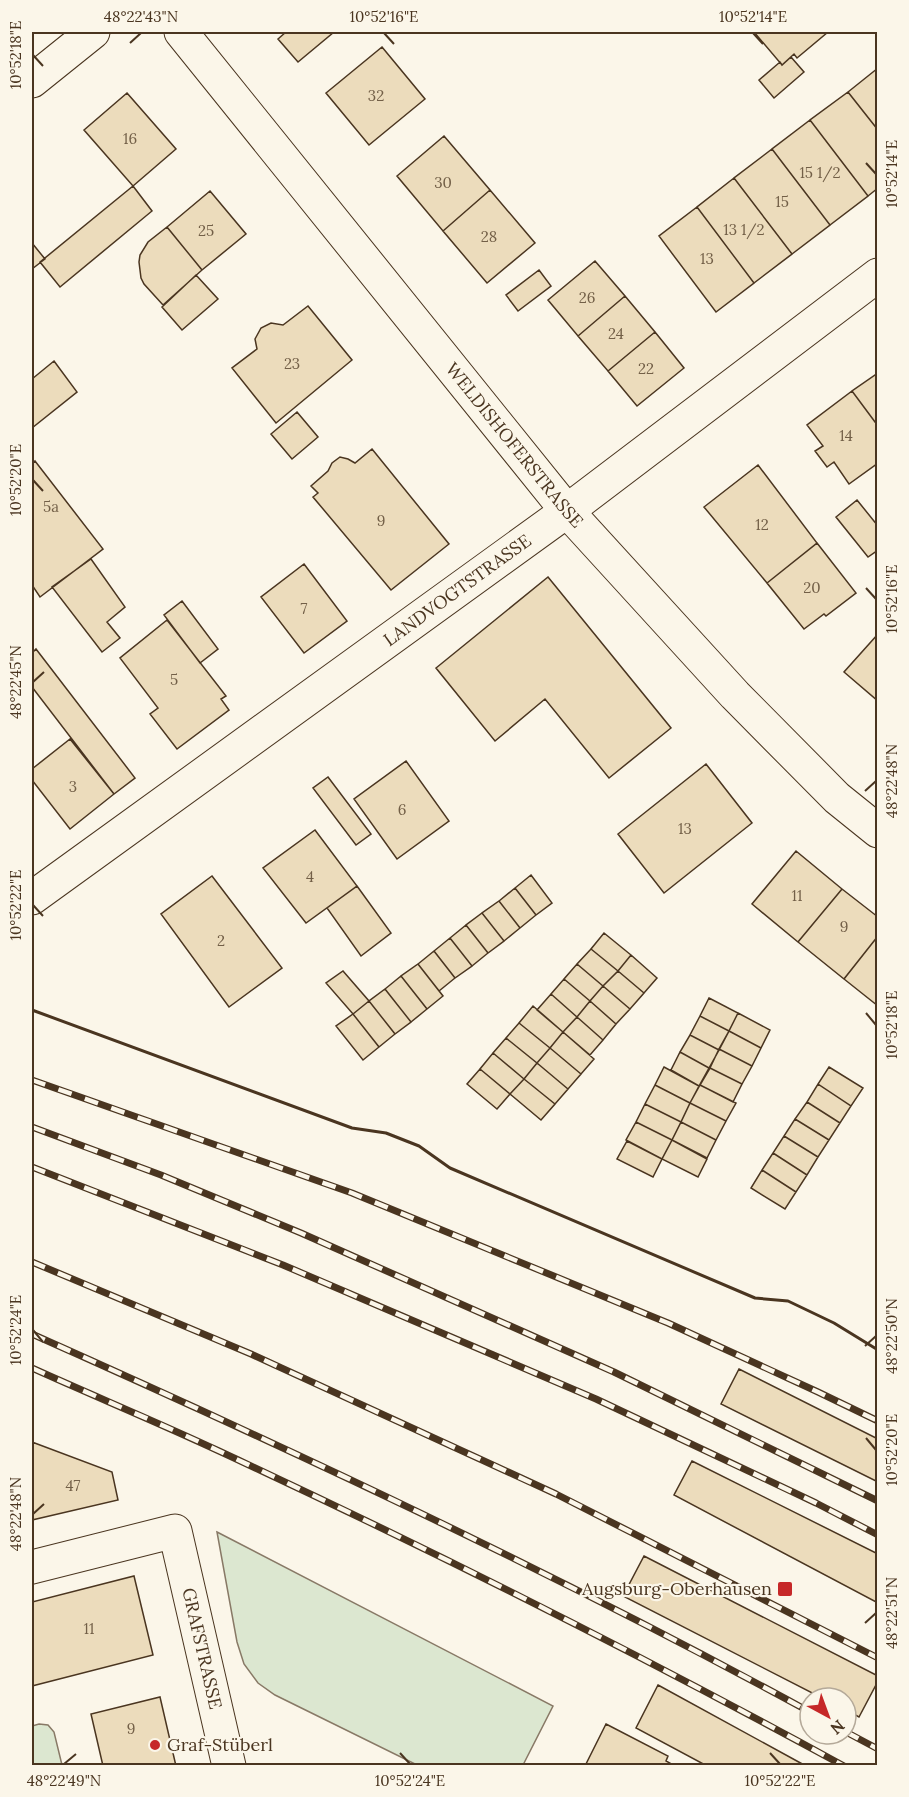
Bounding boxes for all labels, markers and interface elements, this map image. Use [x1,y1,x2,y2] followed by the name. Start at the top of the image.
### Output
[104,7,178,26] text: 48°22'43"N
[350,7,418,26] text: 10°52'16"E
[719,7,787,26] text: 10°52'14"E
[6,21,25,89] text: 10°52'18"E
[368,86,384,105] house number: 32
[123,129,137,148] house number: 16
[882,140,901,208] text: 10°52'14"E
[799,163,841,183] house number: 15 1/2
[434,173,452,192] house number: 30
[775,192,789,211] house number: 15
[723,220,765,240] house number: 13 1/2
[198,221,214,240] house number: 25
[481,227,497,246] house number: 28
[700,249,714,268] house number: 13
[579,288,595,307] house number: 26
[608,324,624,343] house number: 24
[284,354,300,373] house number: 23
[441,358,589,532] street label: WELDISHOFERSTRASSE
[638,359,654,378] house number: 22
[839,426,853,445] house number: 14
[6,444,25,516] text: 10°52'20"E
[43,497,59,516] house number: 5a
[377,511,385,530] house number: 9
[755,515,769,534] house number: 12
[379,529,535,651] street label: LANDVOGTSTRASSE
[882,565,901,633] text: 10°52'16"E
[803,578,821,597] house number: 20
[301,599,308,618] house number: 7
[6,645,25,719] text: 48°22'45"N
[170,670,178,689] house number: 5
[882,744,901,818] text: 48°22'48"N
[69,777,77,796] house number: 3
[398,800,406,819] house number: 6
[678,819,692,838] house number: 13
[306,867,314,886] house number: 4
[6,870,25,940] text: 10°52'22"E
[792,886,802,905] house number: 11
[840,917,848,936] house number: 9
[217,931,225,950] house number: 2
[882,991,901,1059] text: 10°52'18"E
[6,1295,25,1365] text: 10°52'24"E
[882,1298,901,1374] text: 48°22'50"N
[882,1414,901,1486] text: 10°52'20"E
[65,1476,81,1495] house number: 47
[6,1477,25,1551] text: 48°22'48"N
[581,1577,772,1600] place label: Augsburg-Oberhausen
[882,1577,901,1649] text: 48°22'51"N
[776,1580,794,1598] marker: Augsburg-Oberhausen
[177,1585,228,1711] street label: GRAFSTRASSE
[84,1619,94,1638] house number: 11
[798,1686,858,1746] north arrow
[827,1716,849,1739] text: N
[127,1719,135,1738] house number: 9
[167,1733,273,1756] place label: Graf-Stüberl
[148,1738,162,1752] marker: Graf-Stüberl
[27,1771,101,1790] text: 48°22'49"N
[375,1771,445,1790] text: 10°52'24"E
[745,1771,815,1790] text: 10°52'22"E

